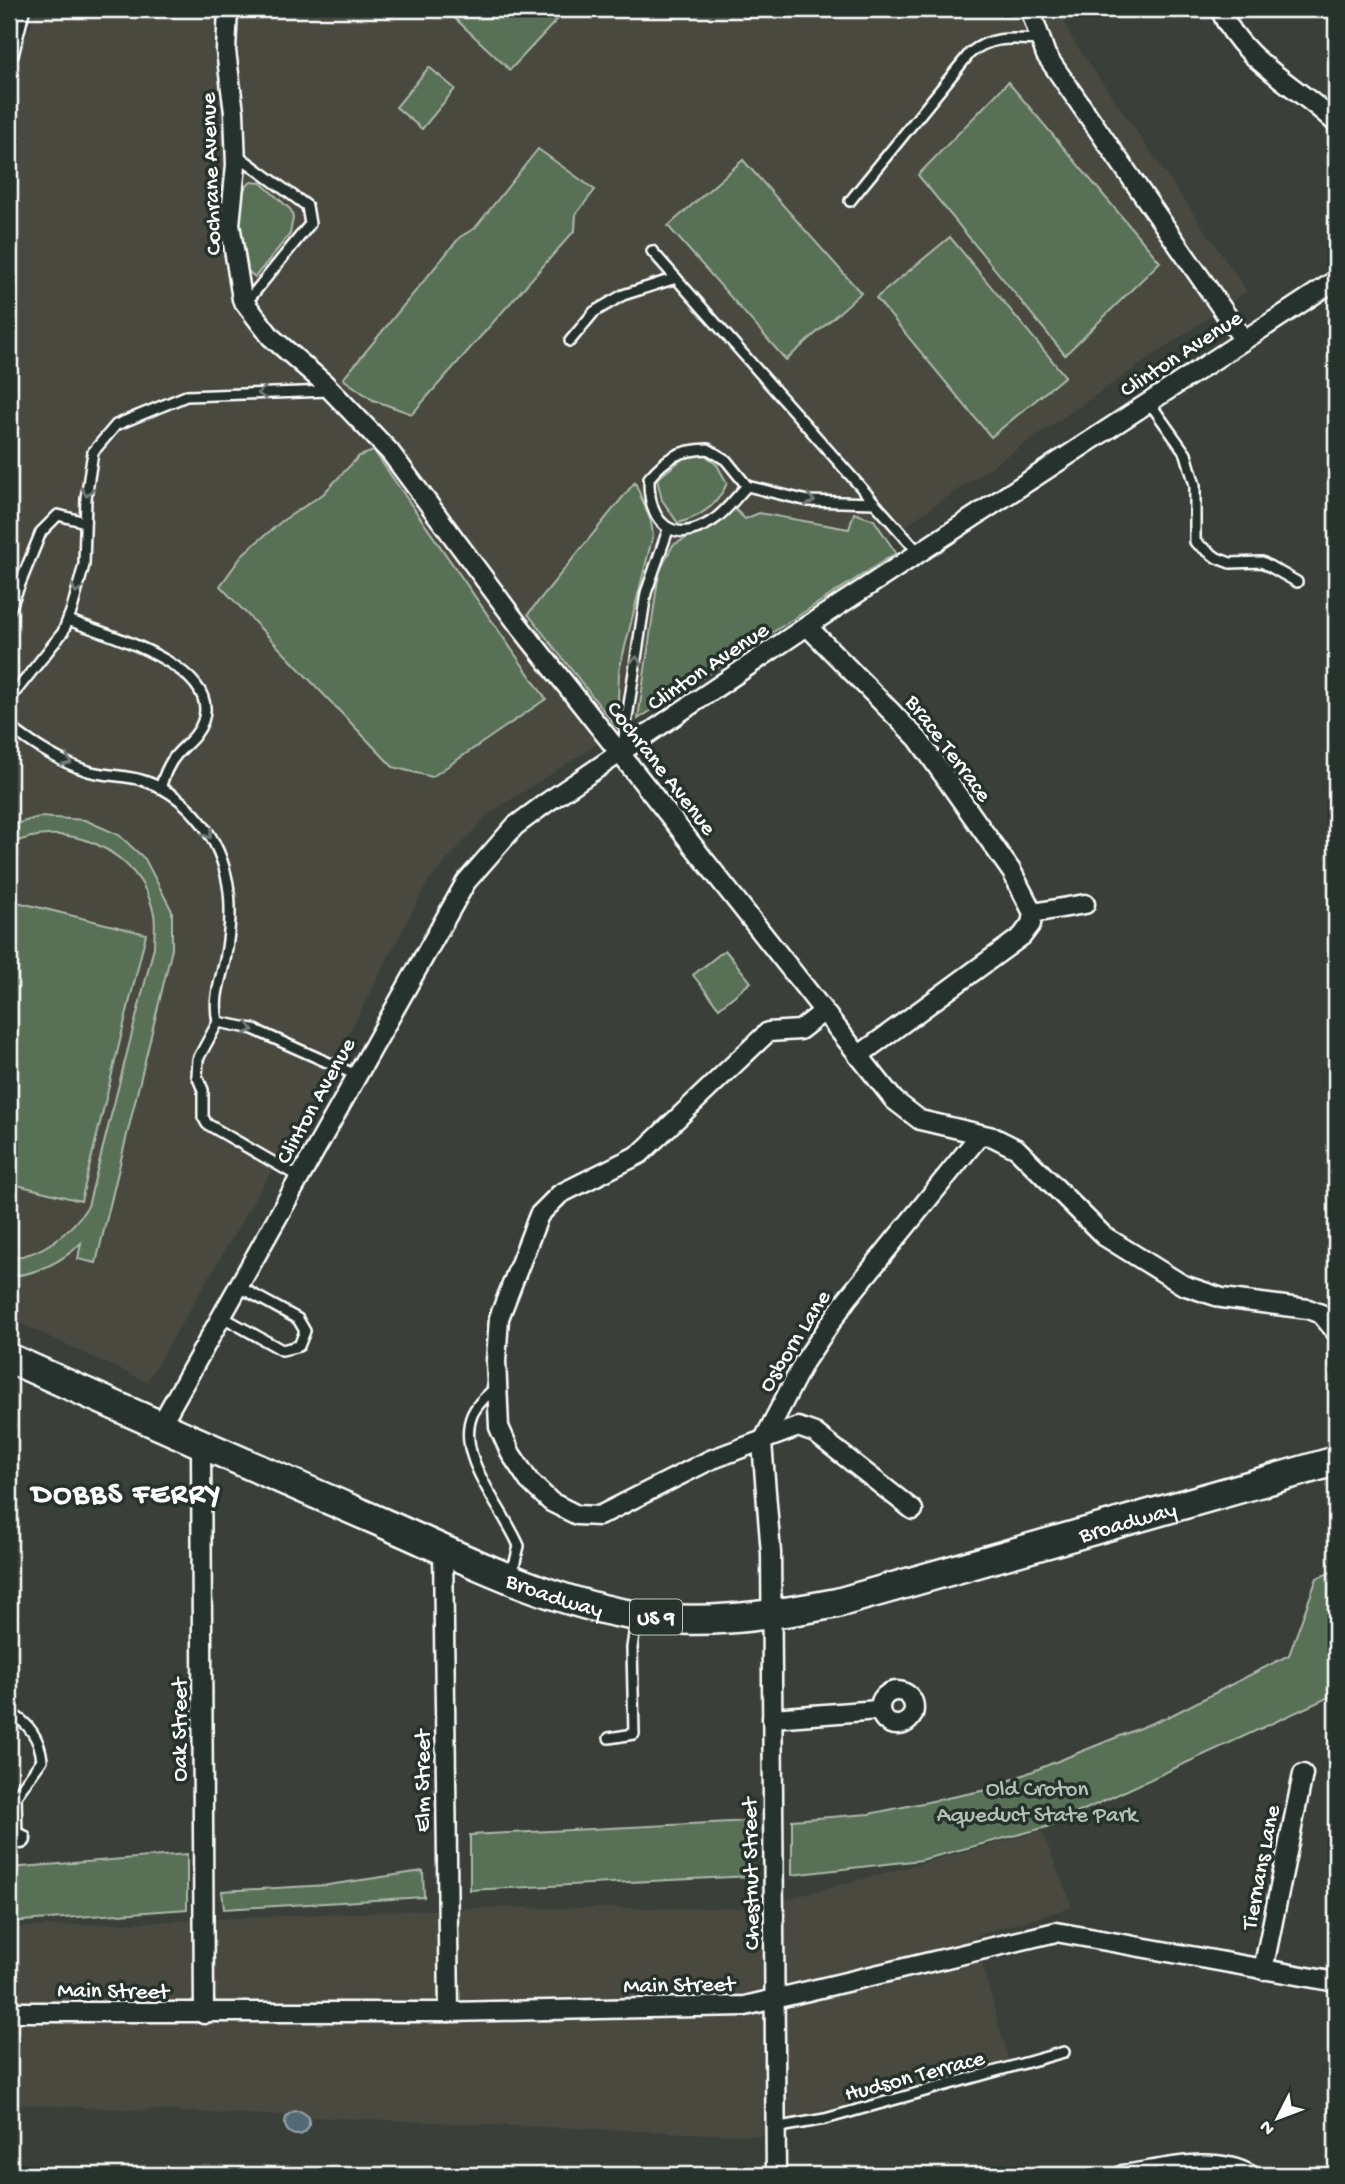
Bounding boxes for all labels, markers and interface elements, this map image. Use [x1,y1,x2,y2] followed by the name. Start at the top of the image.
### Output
[196,91,229,256] street label: Cochrane Avenue
[1116,305,1249,404] street label: Clinton Avenue
[257,385,267,401] one-way arrow
[80,486,95,497] one-way arrow
[804,492,816,507] one-way arrow
[71,583,85,595] one-way arrow
[643,617,776,718] street label: Clinton Avenue
[628,655,643,667] one-way arrow
[898,689,997,809] street label: Brace Terrace
[599,697,722,843] street label: Cochrane Avenue
[60,753,72,767] one-way arrow
[200,826,213,839] one-way arrow
[243,1021,255,1035] one-way arrow
[271,1033,363,1170] street label: Clinton Avenue
[754,1285,838,1398] street label: Osborn Lane
[29,1479,222,1514] district label: DOBBS FERRY
[1075,1497,1180,1551] street label: Broadway
[501,1568,605,1625] street label: Broadway
[630,1600,682,1634] road number: US 9
[168,1677,195,1782] street label: Oak Street
[411,1728,438,1832] street label: Elm Street
[937,1777,1140,1830] park label: Old Croton Aqueduct State Park
[738,1796,767,1950] street label: Chestnut Street
[1237,1802,1288,1934] street label: Tiernans Lane
[623,1972,737,2001] street label: Main Street
[57,1978,170,2007] street label: Main Street
[842,2045,989,2109] street label: Hudson Terrace
[1244,2082,1314,2152] north arrow
[1255,2115,1281,2139] text: N

